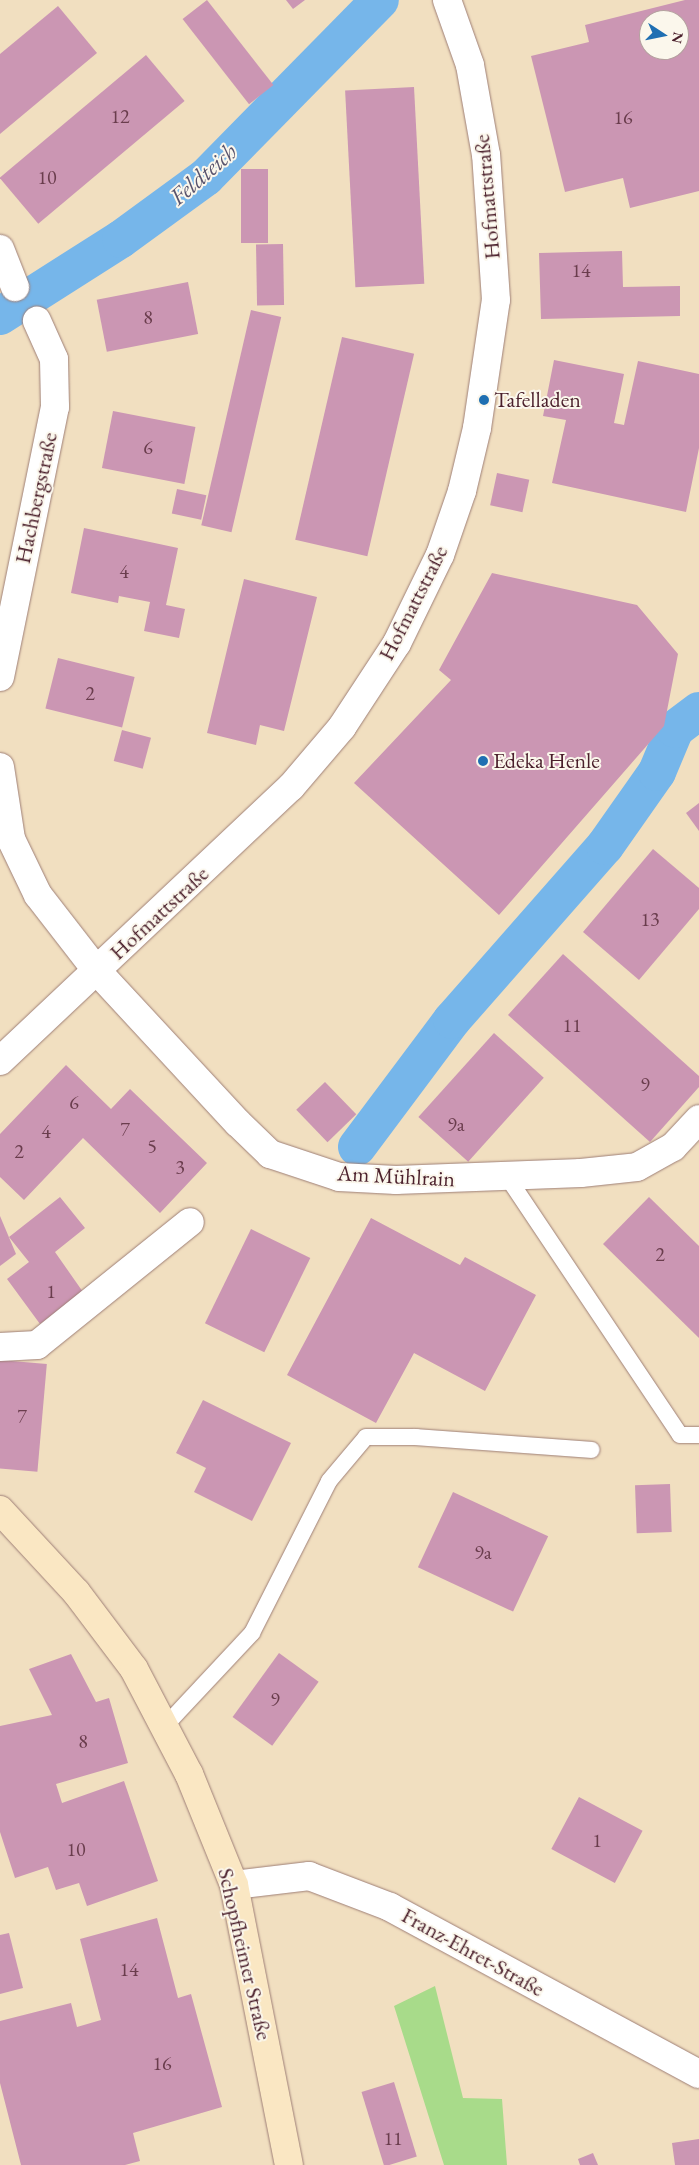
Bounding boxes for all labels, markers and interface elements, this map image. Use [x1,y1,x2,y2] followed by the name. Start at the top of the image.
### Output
[639,10,689,60] north arrow
[668,30,688,45] text: N
[110,104,130,128] house number: 12
[613,105,633,129] house number: 16
[468,133,506,261] street label: Hofmattstraße
[164,137,242,211] water label: Feldteich
[37,165,57,189] house number: 10
[571,258,591,282] house number: 14
[143,305,153,329] house number: 8
[494,387,581,413] place label: Tafelladen
[478,394,490,406] marker: Tafelladen
[9,430,63,566] street label: Hachbergstraße
[143,435,153,459] house number: 6
[373,541,453,665] street label: Hofmattstraße
[119,559,129,583] house number: 4
[85,681,95,705] house number: 2
[493,748,600,774] place label: Edeka Henle
[477,755,489,767] marker: Edeka Henle
[104,861,214,965] street label: Hofmattstraße
[640,907,660,931] house number: 13
[562,1013,582,1037] house number: 11
[640,1072,650,1096] house number: 9
[69,1090,79,1114] house number: 6
[447,1112,465,1136] house number: 9a
[120,1117,130,1141] house number: 7
[41,1119,51,1143] house number: 4
[147,1134,157,1158] house number: 5
[14,1139,24,1163] house number: 2
[175,1155,185,1179] house number: 3
[336,1160,456,1192] street label: Am Mühlrain
[655,1242,665,1266] house number: 2
[46,1279,56,1303] house number: 1
[17,1404,27,1428] house number: 7
[474,1540,492,1564] house number: 9a
[270,1687,280,1711] house number: 9
[78,1729,88,1753] house number: 8
[592,1828,602,1852] house number: 1
[66,1837,86,1861] house number: 10
[212,1866,278,2042] street label: Schopfheimer Straße
[397,1902,549,2002] street label: Franz-Ehret-Straße
[119,1957,139,1981] house number: 14
[152,2051,172,2075] house number: 16
[383,2126,403,2150] house number: 11

